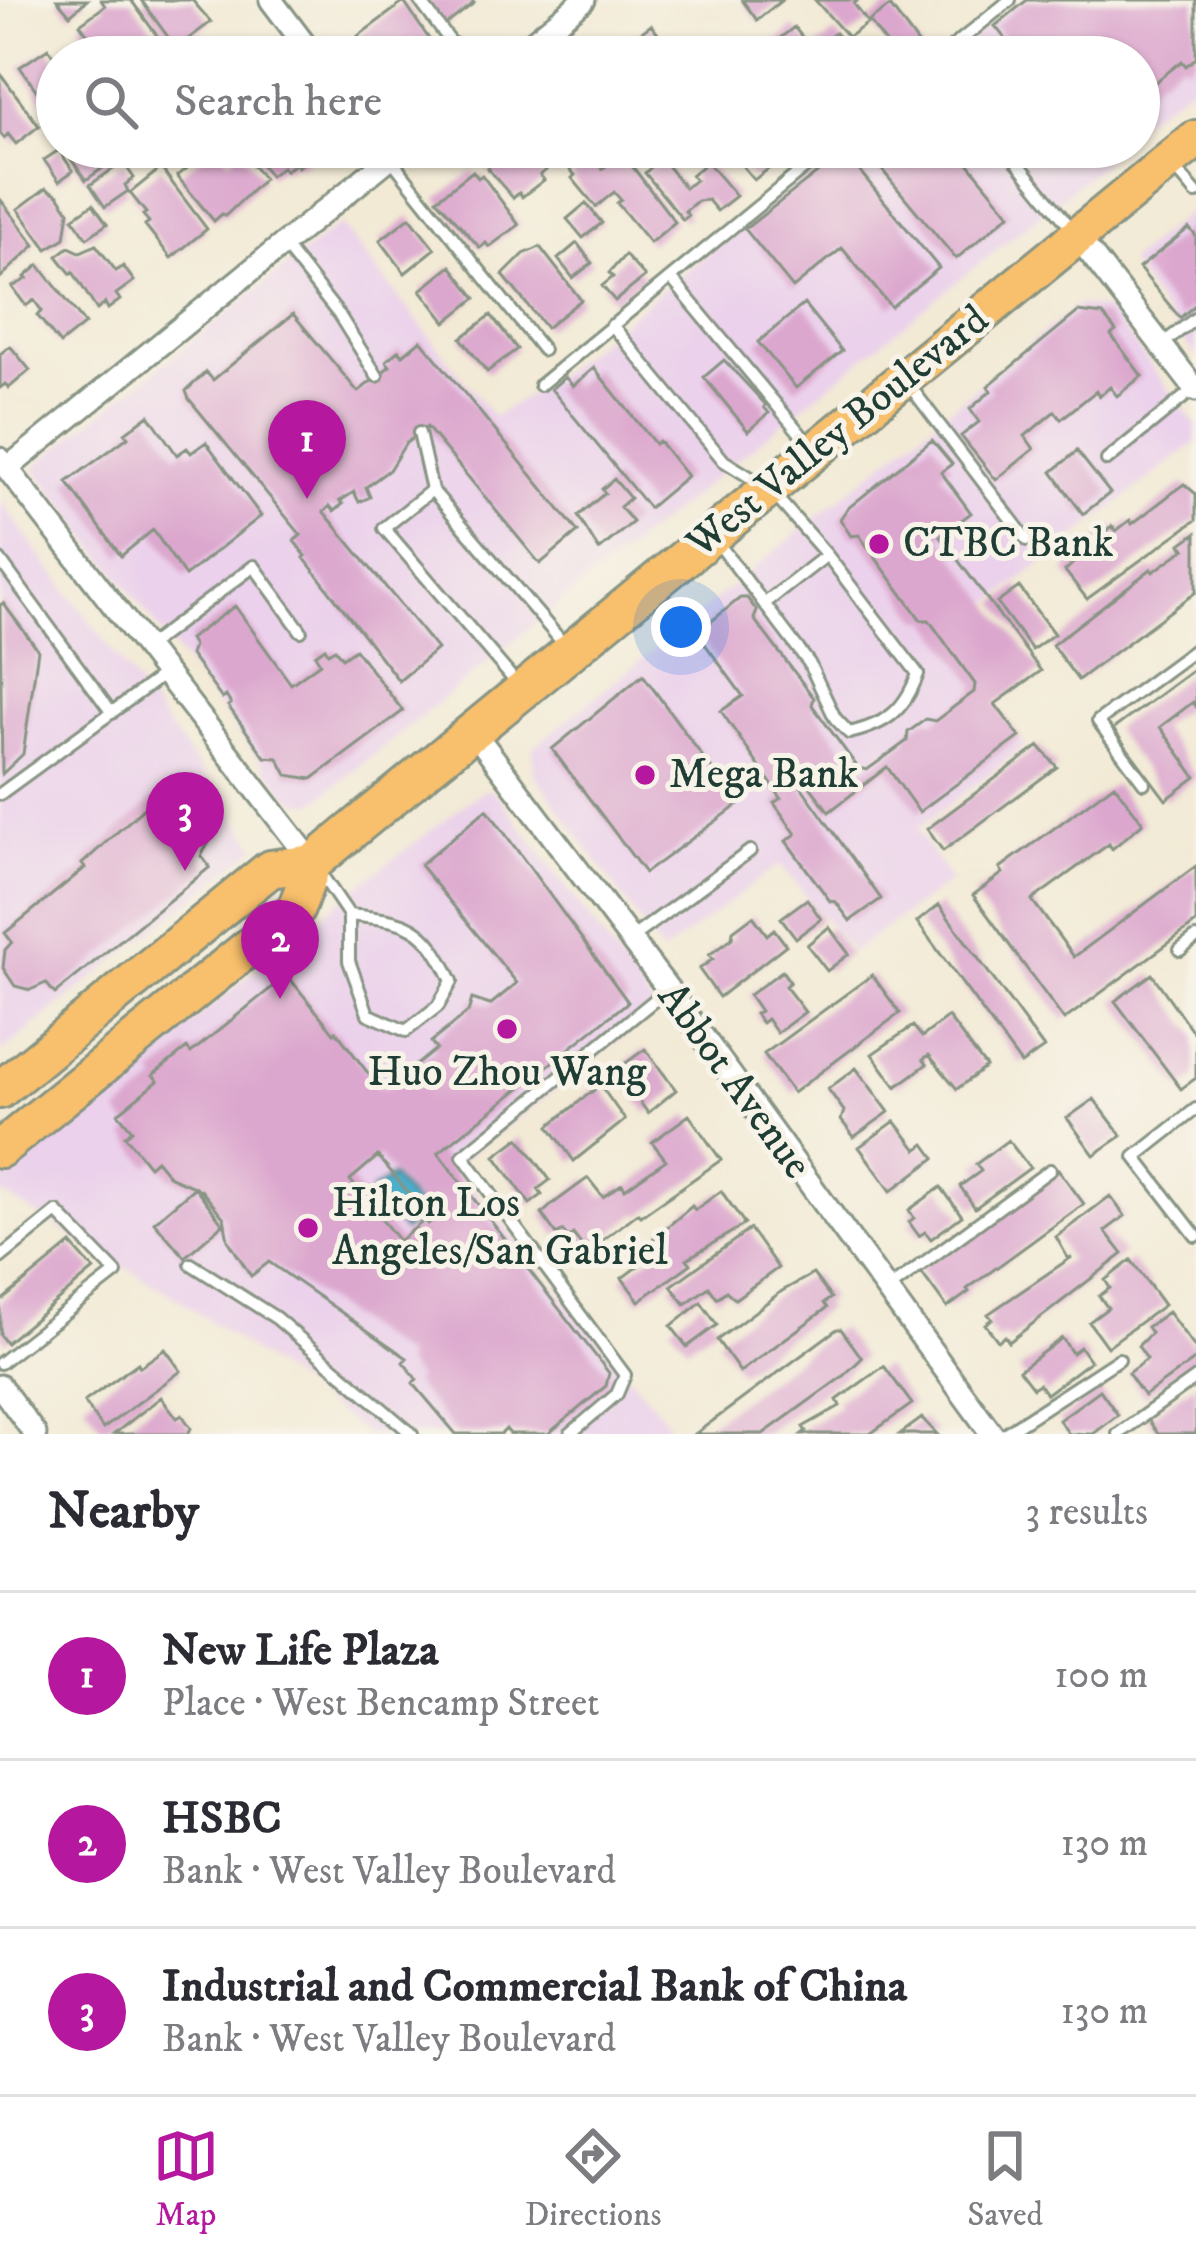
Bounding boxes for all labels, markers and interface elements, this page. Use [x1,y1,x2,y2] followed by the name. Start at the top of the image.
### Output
[36,36,1160,168] search box
[78,69,144,135] icon: search
[174,74,382,130] text: Search here
[676,294,1000,570] street label: West Valley Boulevard
[268,400,346,499] pin: 1
[903,518,1114,570] place label: CTBC Bank
[866,531,892,557] marker: CTBC Bank
[651,597,711,657] your location
[669,749,859,801] place label: Mega Bank
[632,762,658,788] marker: Mega Bank
[146,772,224,871] pin: 3
[241,900,319,999] pin: 2
[645,973,823,1189] street label: Abbot Avenue
[494,1016,520,1042] marker: Huo Zhou Wang
[367,1047,647,1099] place label: Huo Zhou Wang
[332,1178,668,1278] place label: Hilton Los Angeles/San Gabriel
[295,1215,321,1241] marker: Hilton Los Angeles/San Gabriel
[48,1480,199,1544] text: Nearby
[1025,1488,1148,1537] text: 3 results
[162,1623,439,1679] text: New Life Plaza
[80,1651,94,1700] text: 1
[1054,1651,1148,1700] text: 100 m
[162,1679,600,1728] text: Place · West Bencamp Street
[162,1791,282,1847] text: HSBC
[77,1819,97,1868] text: 2
[1060,1819,1148,1868] text: 130 m
[162,1847,616,1896] text: Bank · West Valley Boulevard
[162,1959,907,2015] text: Industrial and Commercial Bank of China
[80,1987,94,2036] text: 3
[1060,1987,1148,2036] text: 130 m
[162,2015,616,2064] text: Bank · West Valley Boulevard
[153,2123,219,2236] tab: Map
[525,2123,661,2236] tab: Directions
[967,2123,1043,2236] tab: Saved

